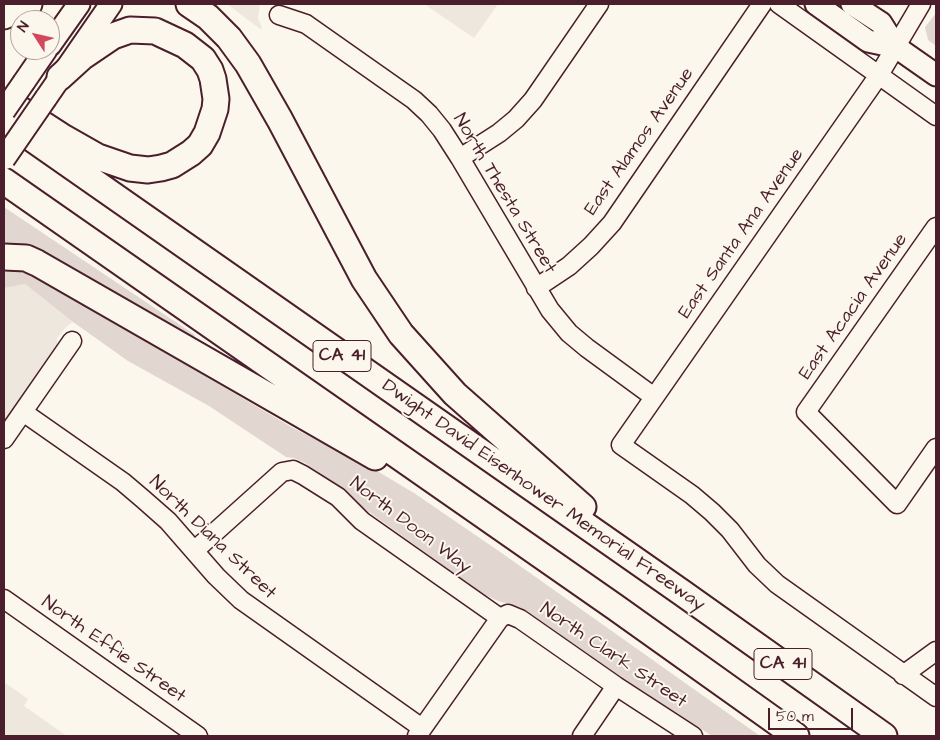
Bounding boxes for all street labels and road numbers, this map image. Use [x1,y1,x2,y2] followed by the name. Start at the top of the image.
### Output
[580,64,700,220] street label: East Alamos Avenue
[447,110,561,278] street label: North Thesta Street
[675,144,809,324] street label: East Santa Ana Avenue
[795,229,913,385] street label: East Acacia Avenue
[313,341,371,372] road number: CA 41
[377,375,709,617] street label: Dwight David Eisenhower Memorial Freeway
[144,471,280,605] street label: North Diana Street
[345,473,475,579] street label: North Doon Way
[36,592,190,708] street label: North Effie Street
[535,598,691,714] street label: North Clark Street
[754,649,812,680] road number: CA 41

